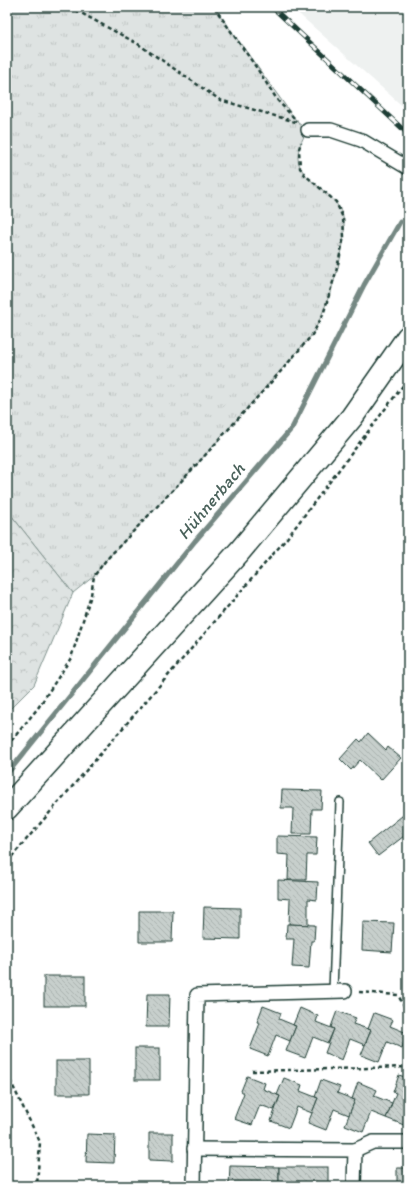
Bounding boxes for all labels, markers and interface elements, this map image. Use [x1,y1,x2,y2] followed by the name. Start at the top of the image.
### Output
[173,458,250,544] water label: Hühnerbach

